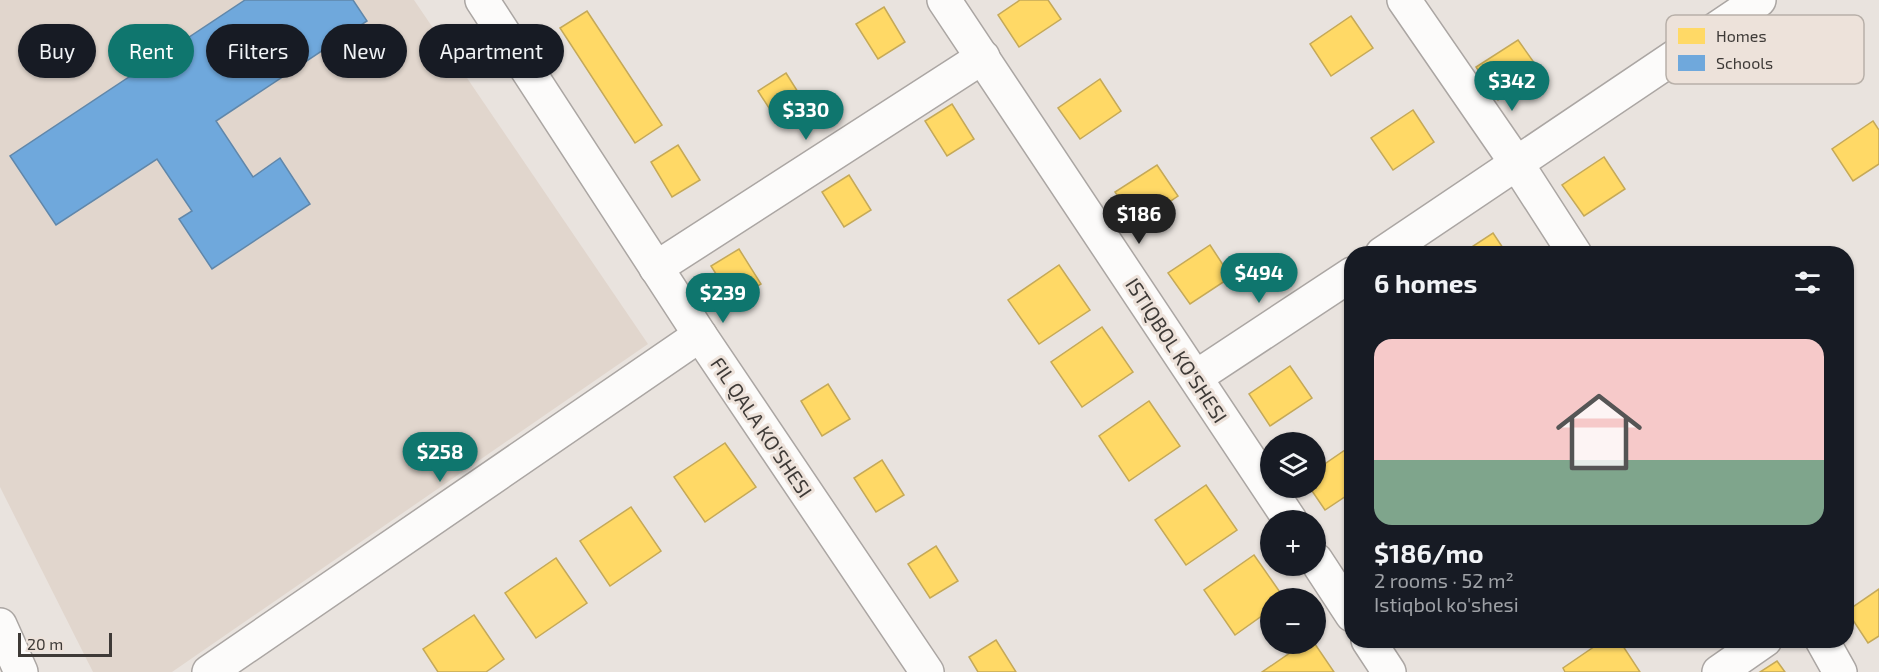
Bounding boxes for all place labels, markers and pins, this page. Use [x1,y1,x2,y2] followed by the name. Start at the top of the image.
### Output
[1476,61,1548,112] pin: $342
[770,90,842,141] pin: $330
[1103,194,1175,245] pin: $186
[1223,253,1295,304] pin: $494
[687,273,759,324] pin: $239
[404,432,476,483] pin: $258

